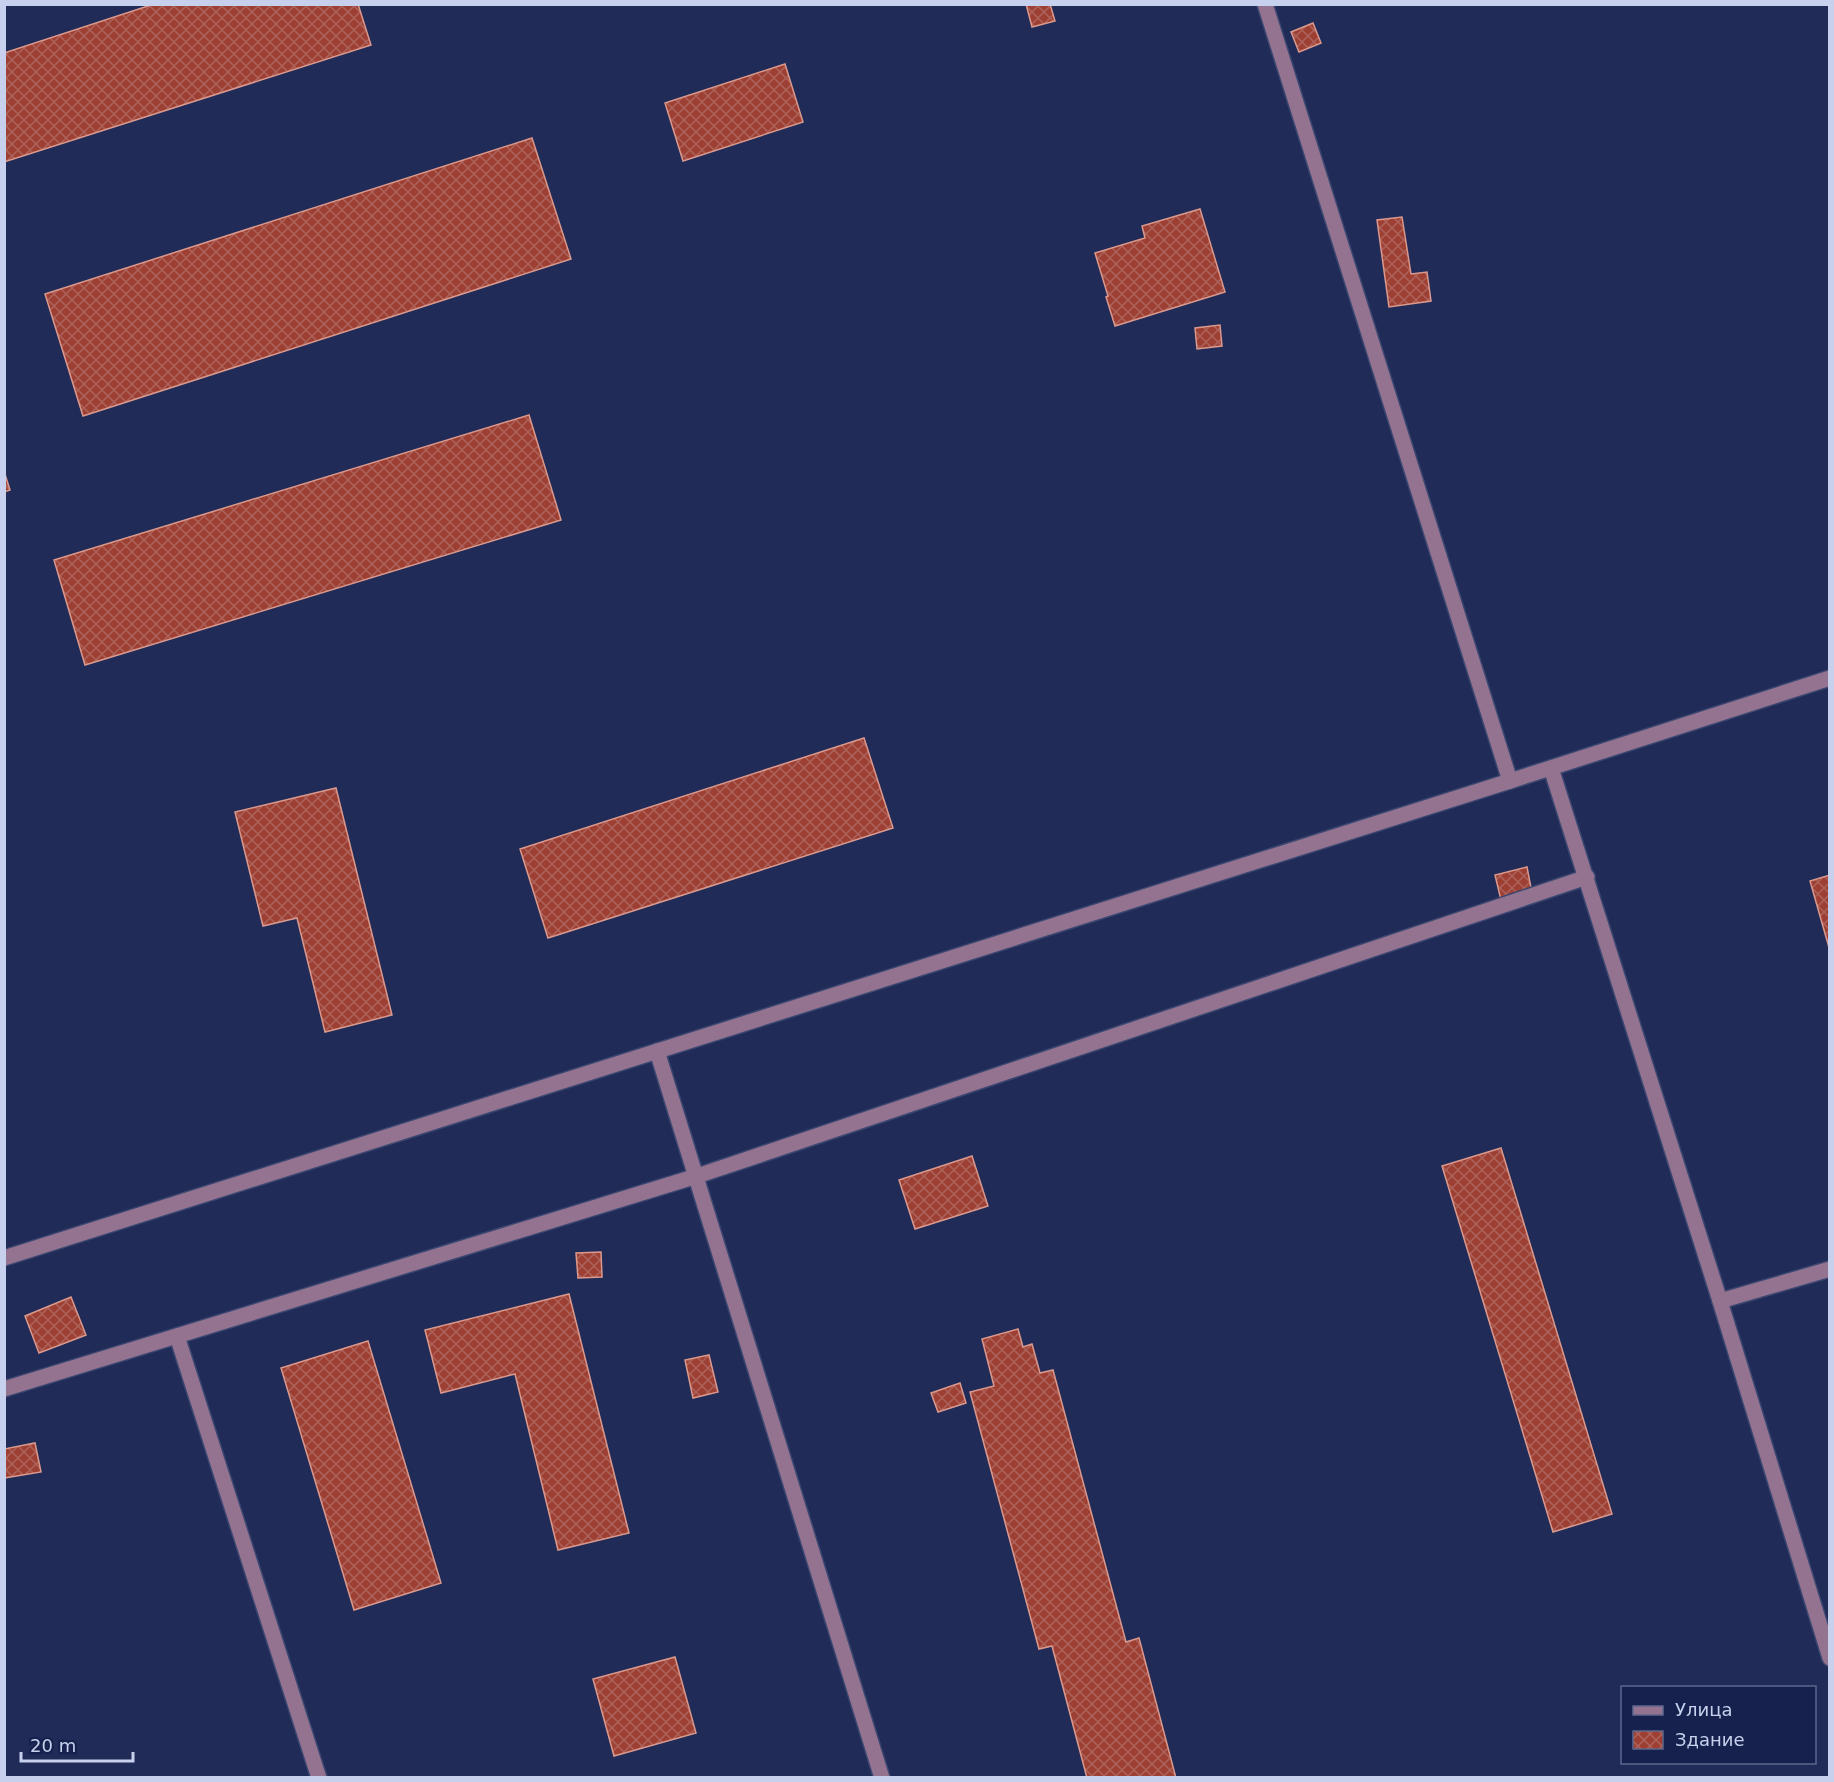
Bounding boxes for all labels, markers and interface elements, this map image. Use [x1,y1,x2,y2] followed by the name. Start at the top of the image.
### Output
[1621,1686,1816,1764] legend
[1675,1699,1732,1720] text: Улица
[21,1725,134,1763] scale bar
[1675,1729,1745,1750] text: Здание
[30,1735,76,1756] text: 20 m

